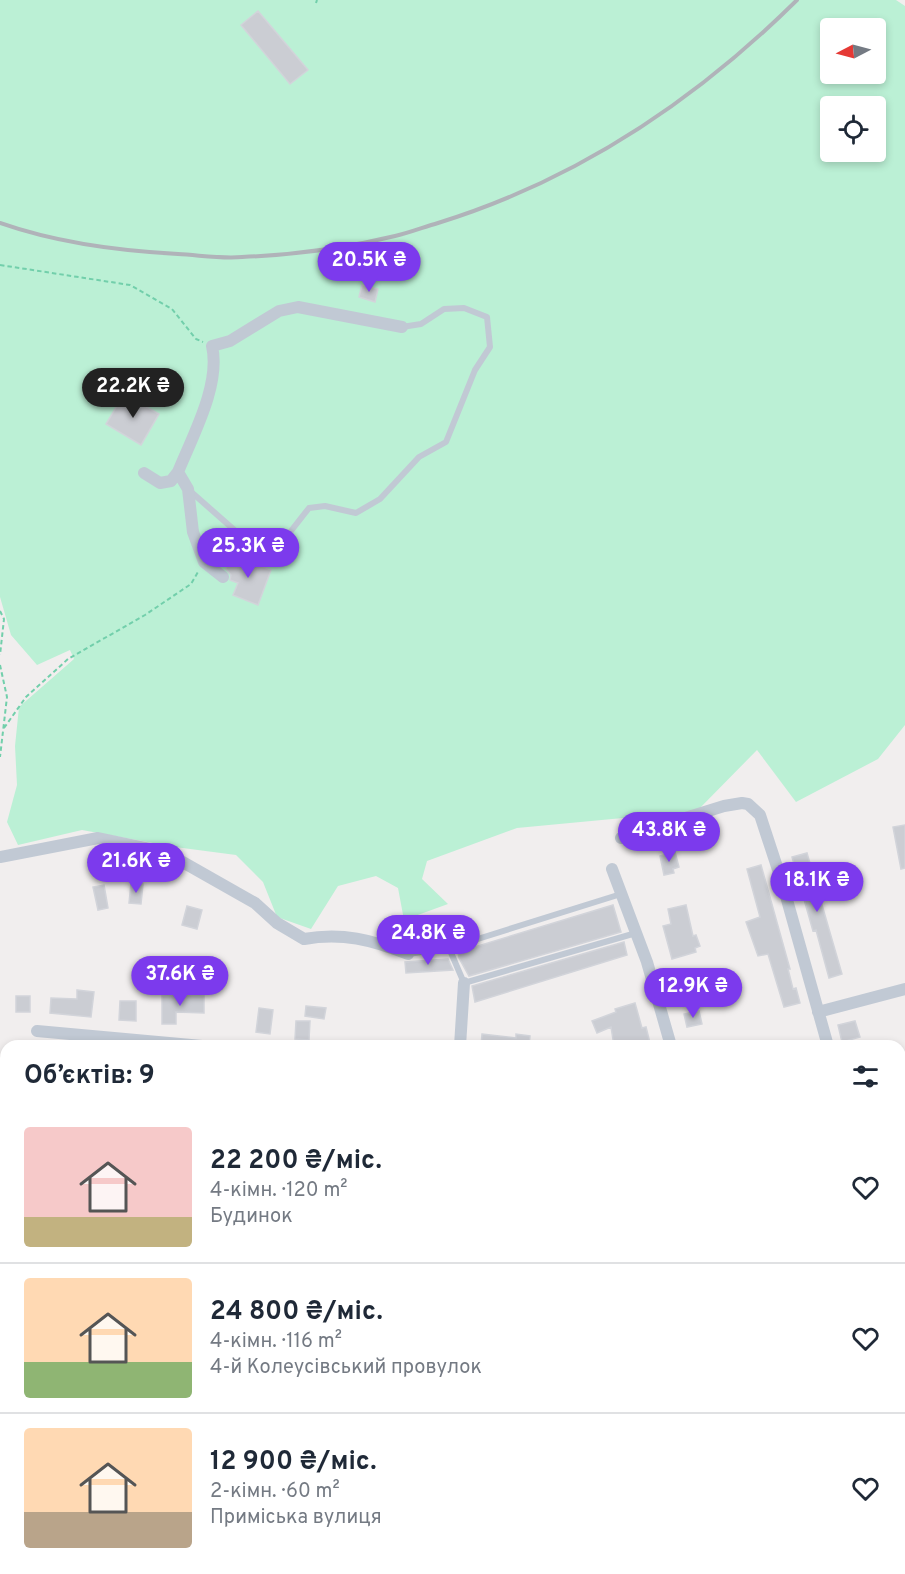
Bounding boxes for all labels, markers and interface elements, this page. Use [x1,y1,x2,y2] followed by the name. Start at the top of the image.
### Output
[820,18,886,84] north arrow
[820,18,886,162] map controls
[820,96,886,162] button: locate
[314,242,424,293] pin: 20.5K ₴
[332,248,406,274] text: 20.5K ₴
[78,368,188,419] pin: 22.2K ₴
[96,374,170,400] text: 22.2K ₴
[193,528,303,579] pin: 25.3K ₴
[211,534,285,560] text: 25.3K ₴
[614,812,724,863] pin: 43.8K ₴
[632,818,706,844] text: 43.8K ₴
[81,843,191,894] pin: 21.6K ₴
[101,849,171,875] text: 21.6K ₴
[762,862,872,913] pin: 18.1K ₴
[784,868,850,894] text: 18.1K ₴
[373,915,483,966] pin: 24.8K ₴
[391,921,465,947] text: 24.8K ₴
[125,956,235,1007] pin: 37.6K ₴
[145,962,215,988] text: 37.6K ₴
[638,968,748,1019] pin: 12.9K ₴
[658,974,728,1000] text: 12.9K ₴
[24,1060,155,1093] text: Об’єктів: 9
[849,1060,882,1093] icon: filters
[210,1145,382,1178] text: 22 200 ₴/міс.
[72,1151,144,1223] icon: home
[849,1171,882,1204] icon: heart
[210,1178,348,1204] text: 4-кімн. · 120 m²
[210,1204,293,1230] text: Будинок
[210,1296,383,1329] text: 24 800 ₴/міс.
[72,1302,144,1374] icon: home
[849,1322,882,1355] icon: heart
[210,1329,342,1355] text: 4-кімн. · 116 m²
[210,1355,482,1381] text: 4-й Колеусівський провулок
[210,1446,377,1479] text: 12 900 ₴/міс.
[72,1452,144,1524] icon: home
[849,1472,882,1505] icon: heart
[210,1479,340,1505] text: 2-кімн. · 60 m²
[210,1505,382,1531] text: Приміська вулиця

